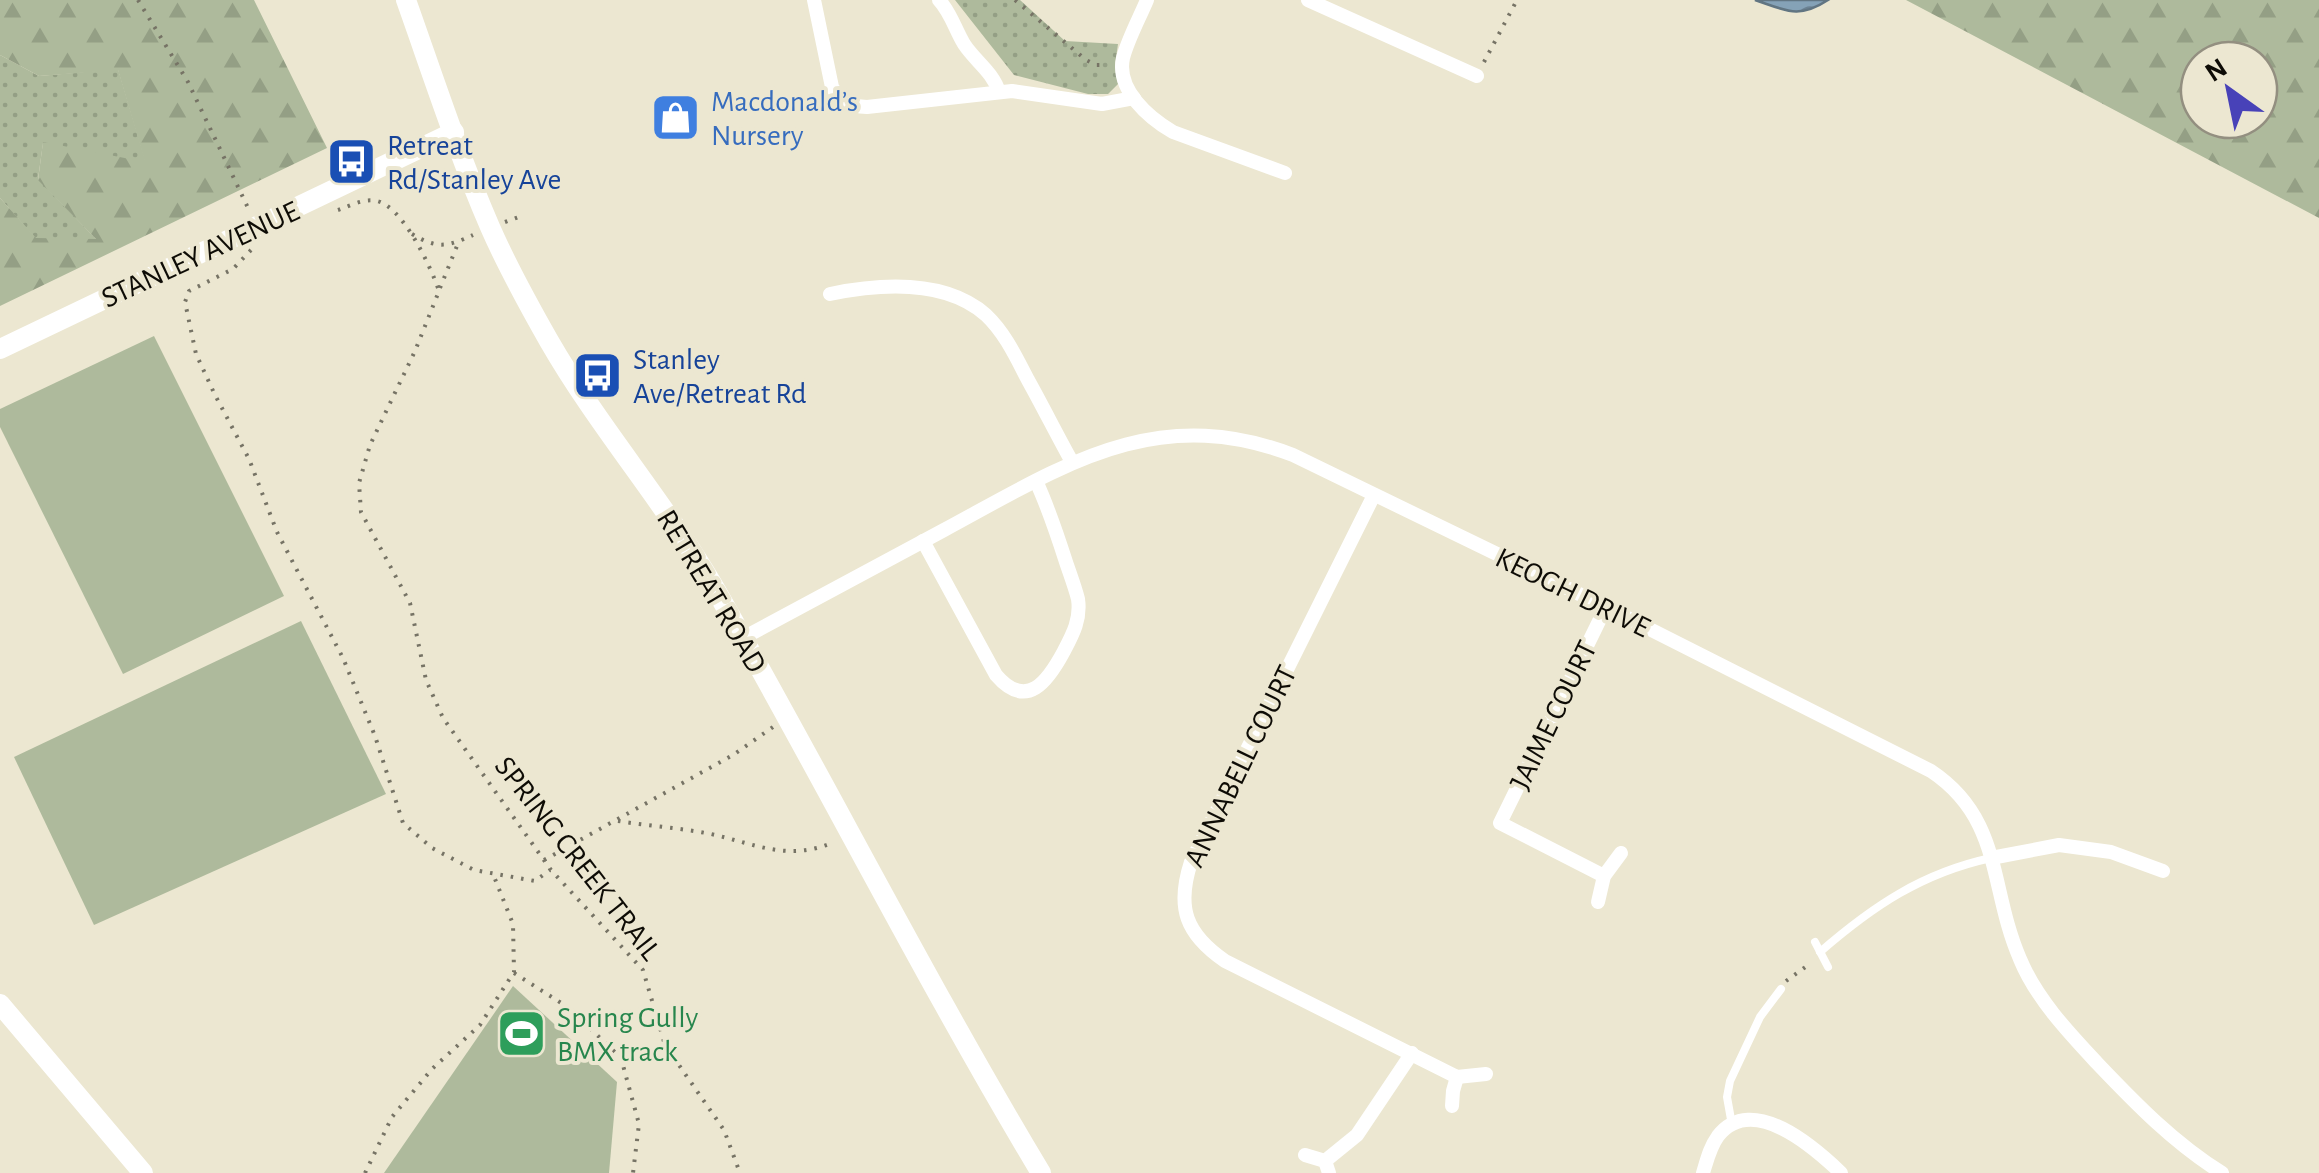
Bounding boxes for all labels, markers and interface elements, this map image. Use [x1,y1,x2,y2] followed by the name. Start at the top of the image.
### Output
[2179,40,2279,140] north arrow
[2201,54,2232,88] text: N
[711,87,858,151] place label: Macdonald’s Nursery
[650,92,702,144] shop icon: Macdonald’s Nursery
[387,131,561,195] place label: Retreat Rd/Stanley Ave
[326,136,378,188] bus stop icon: Retreat Rd/Stanley Ave
[97,196,304,314] street label: STANLEY AVENUE
[633,345,806,409] place label: Stanley Ave/Retreat Rd
[572,350,624,402] bus stop icon: Stanley Ave/Retreat Rd
[651,505,771,678] street label: RETREAT ROAD
[1491,543,1655,643] street label: KEOGH DRIVE
[1505,636,1603,795] street label: JAIME COURT
[1179,661,1303,872] street label: ANNABELL COURT
[489,751,666,966] street label: SPRING CREEK TRAIL
[557,1003,699,1067] place label: Spring Gully BMX track
[496,1008,548,1060] sports icon: Spring Gully BMX track

